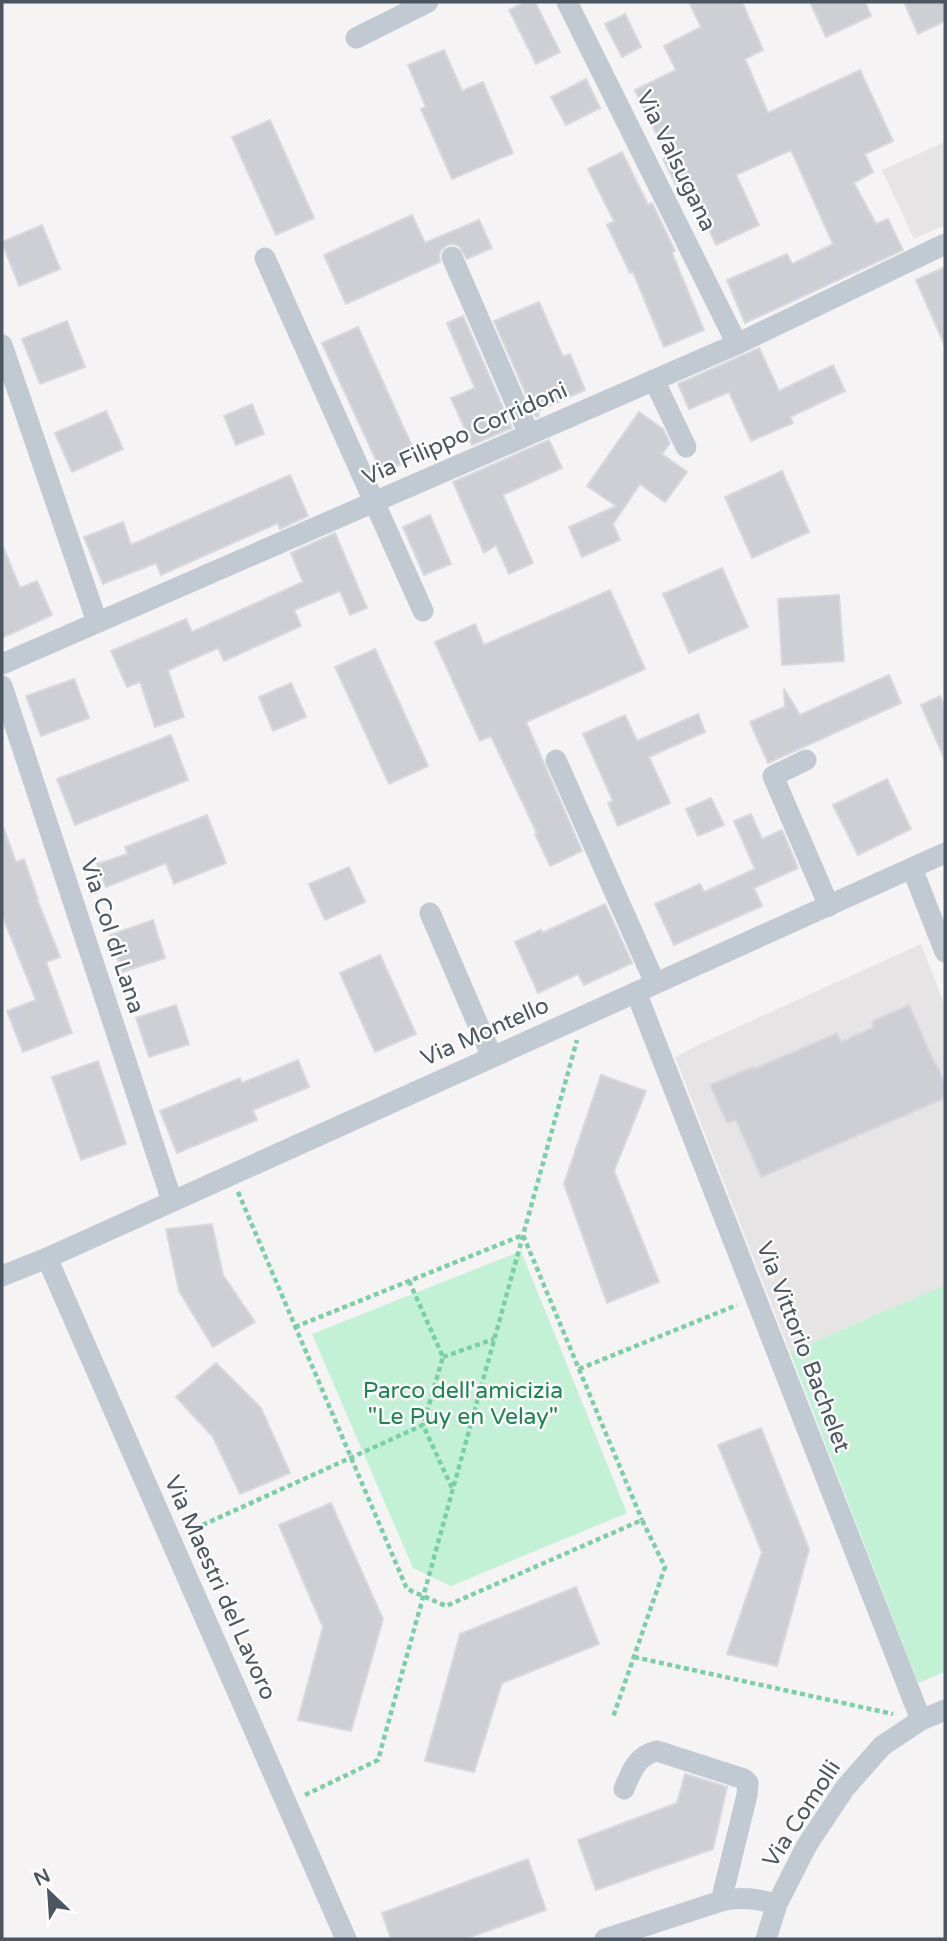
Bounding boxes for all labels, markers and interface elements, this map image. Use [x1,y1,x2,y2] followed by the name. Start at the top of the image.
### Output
[630,86,722,236] street label: Via Valsugana
[358,376,572,492] street label: Via Filippo Corridoni
[74,855,150,1017] street label: Via Col di Lana
[417,991,553,1073] street label: Via Montello
[750,1238,856,1456] street label: Via Vittorio Bachelet
[363,1377,563,1431] park label: Parco dell'amicizia "Le Puy en Velay"
[158,1472,282,1704] street label: Via Maestri del Lavoro
[757,1755,847,1873] street label: Via Comolli
[14,1857,84,1927] north arrow
[31,1864,54,1891] text: N

